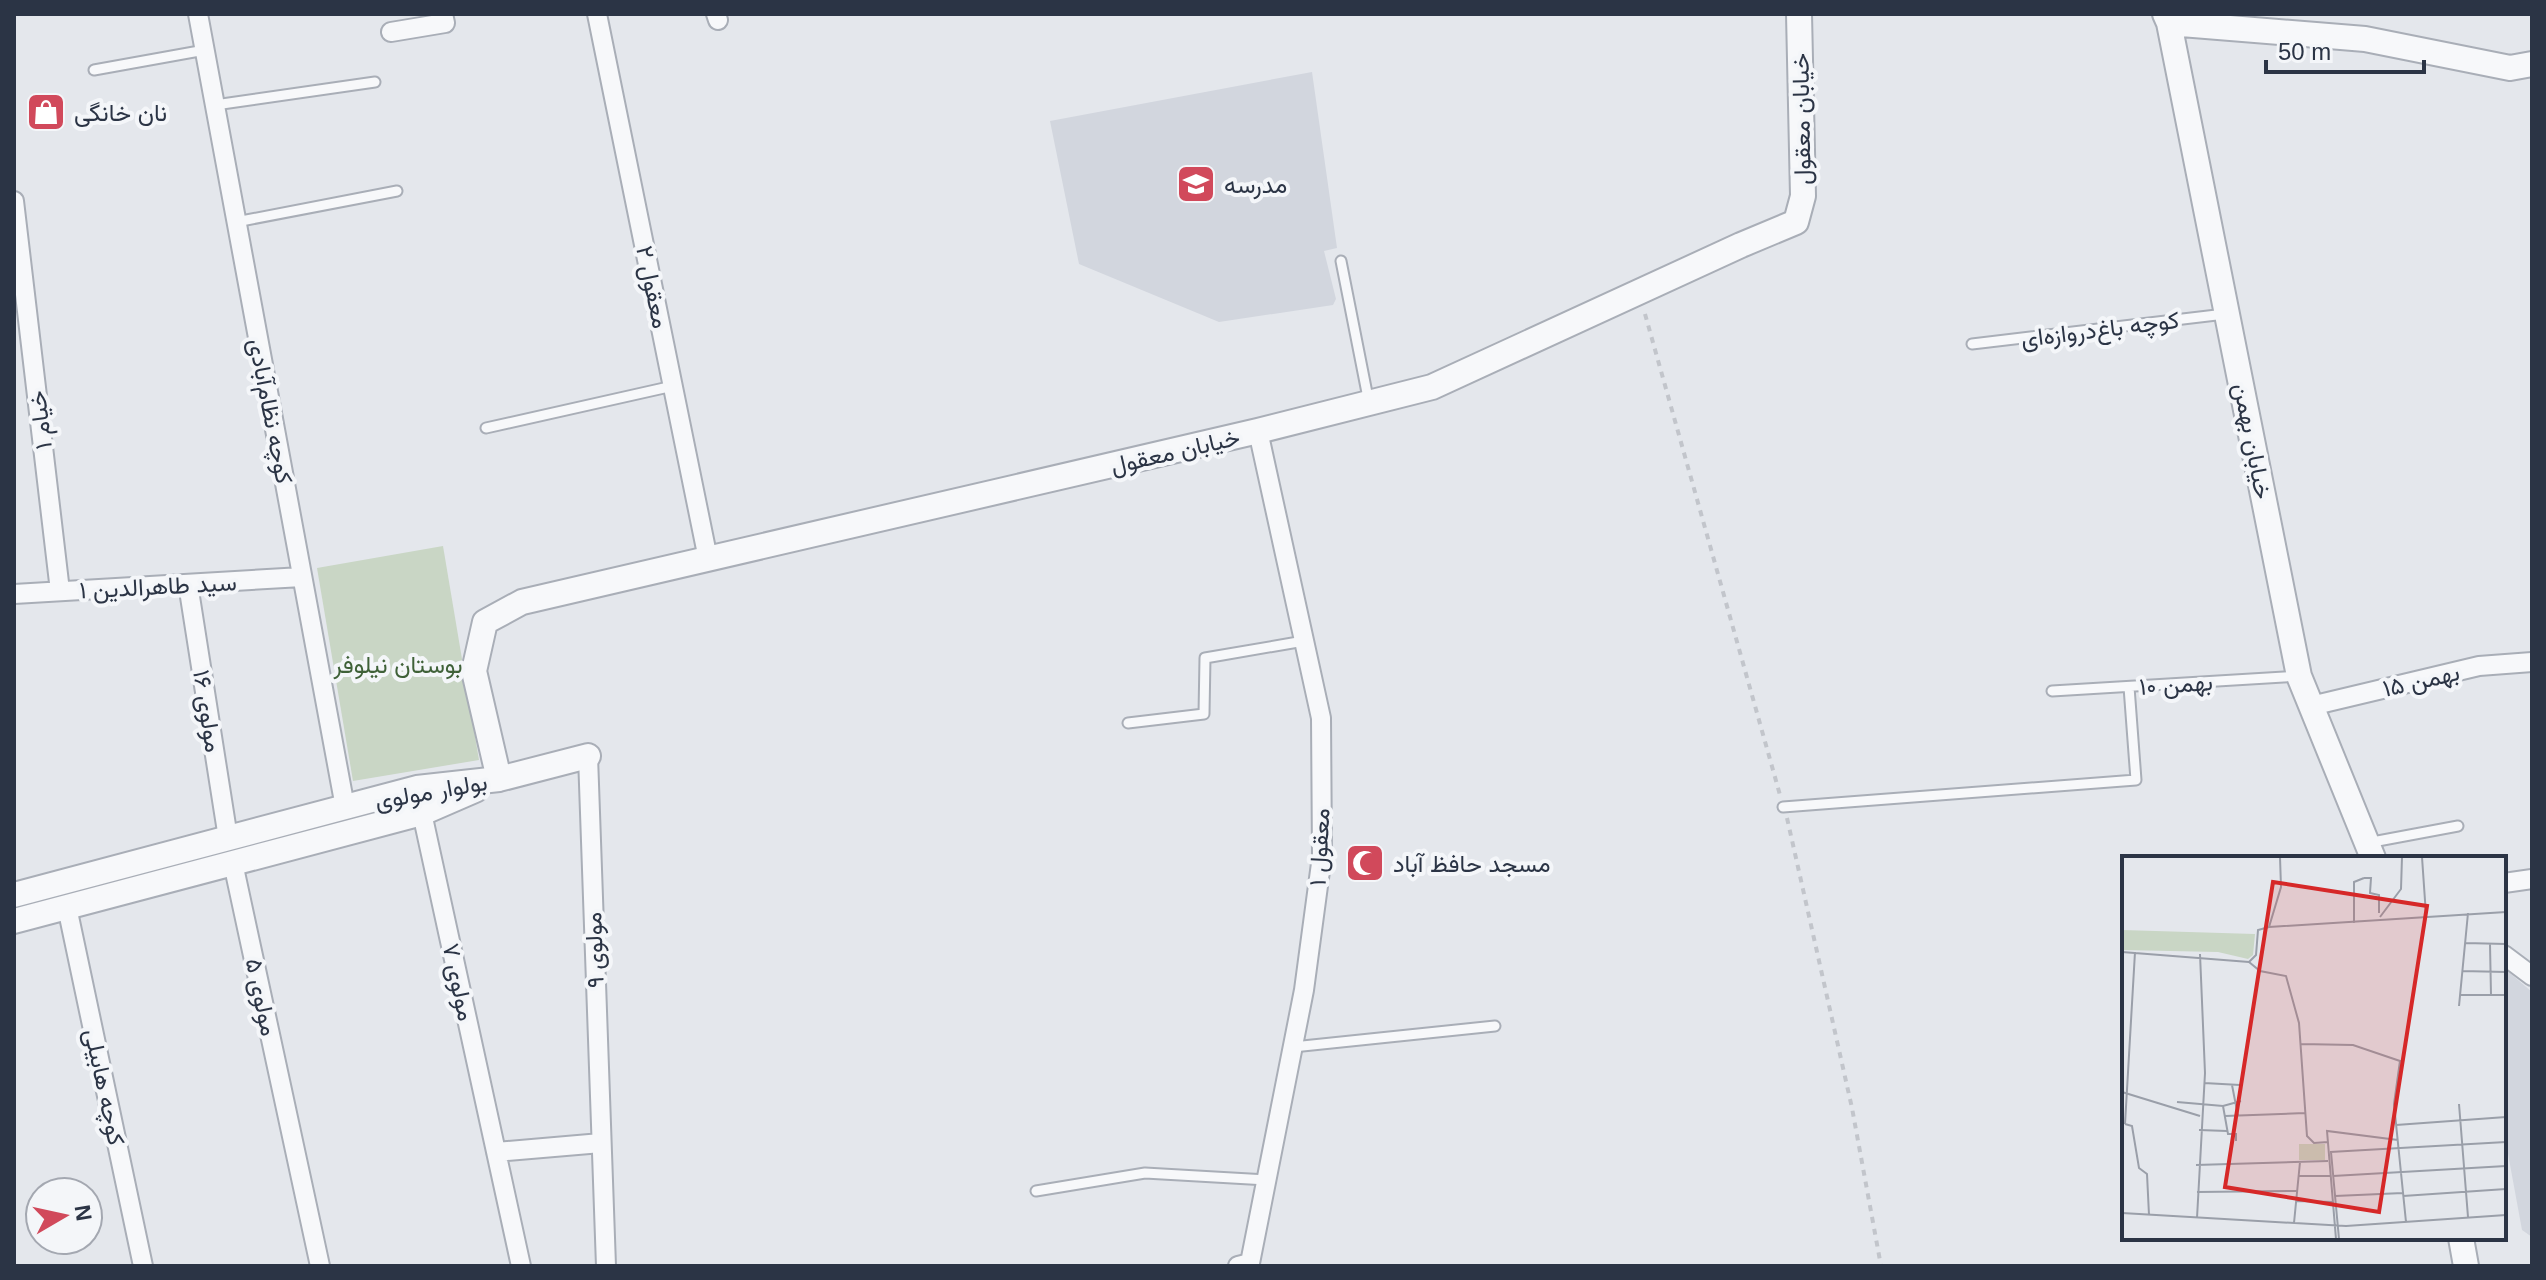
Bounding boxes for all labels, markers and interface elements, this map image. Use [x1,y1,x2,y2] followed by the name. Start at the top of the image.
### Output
[2266,24,2424,74] scale bar
[2278,38,2331,65] text: 50 m
[1786,53,1818,185] street label: خیابان معقول
[25,91,67,133] shop icon: نان خانگی
[74,99,167,127] place label: نان خانگی
[1175,163,1217,205] school or university icon: مدرسه
[1224,171,1287,200] place label: مدرسه
[629,243,675,331] street label: معقول ۲
[2019,306,2181,355] street label: کوچه باغ‌دروازه‌ای
[241,336,298,487] street label: کوچه نظام‌آبادی
[2227,381,2277,502] street label: خیابان بهمن
[23,389,60,451] street label: خیام ۱
[1108,423,1243,481] street label: خیابان معقول
[79,568,238,606] street label: سید طاهرالدین ۱
[332,651,463,680] park label: بوستان نیلوفر
[2380,658,2462,704] street label: بهمن ۱۵
[186,668,228,755] street label: مولوی ۱۶
[2138,668,2214,702] street label: بهمن ۱۰
[373,768,490,816] street label: بولوار مولوی
[1303,807,1337,887] street label: معقول ۱
[1344,842,1386,884] mosque icon: مسجد حافظ آباد
[1393,850,1551,878] place label: مسجد حافظ آباد
[2122,856,2506,1240] inset map
[579,911,611,989] street label: مولوی ۹
[436,941,480,1024] street label: مولوی ۷
[239,956,283,1039] street label: مولوی ۵
[77,1026,131,1148] street label: کوچه هابیلی
[24,1176,104,1256] north arrow
[70,1203,97,1223] text: N

